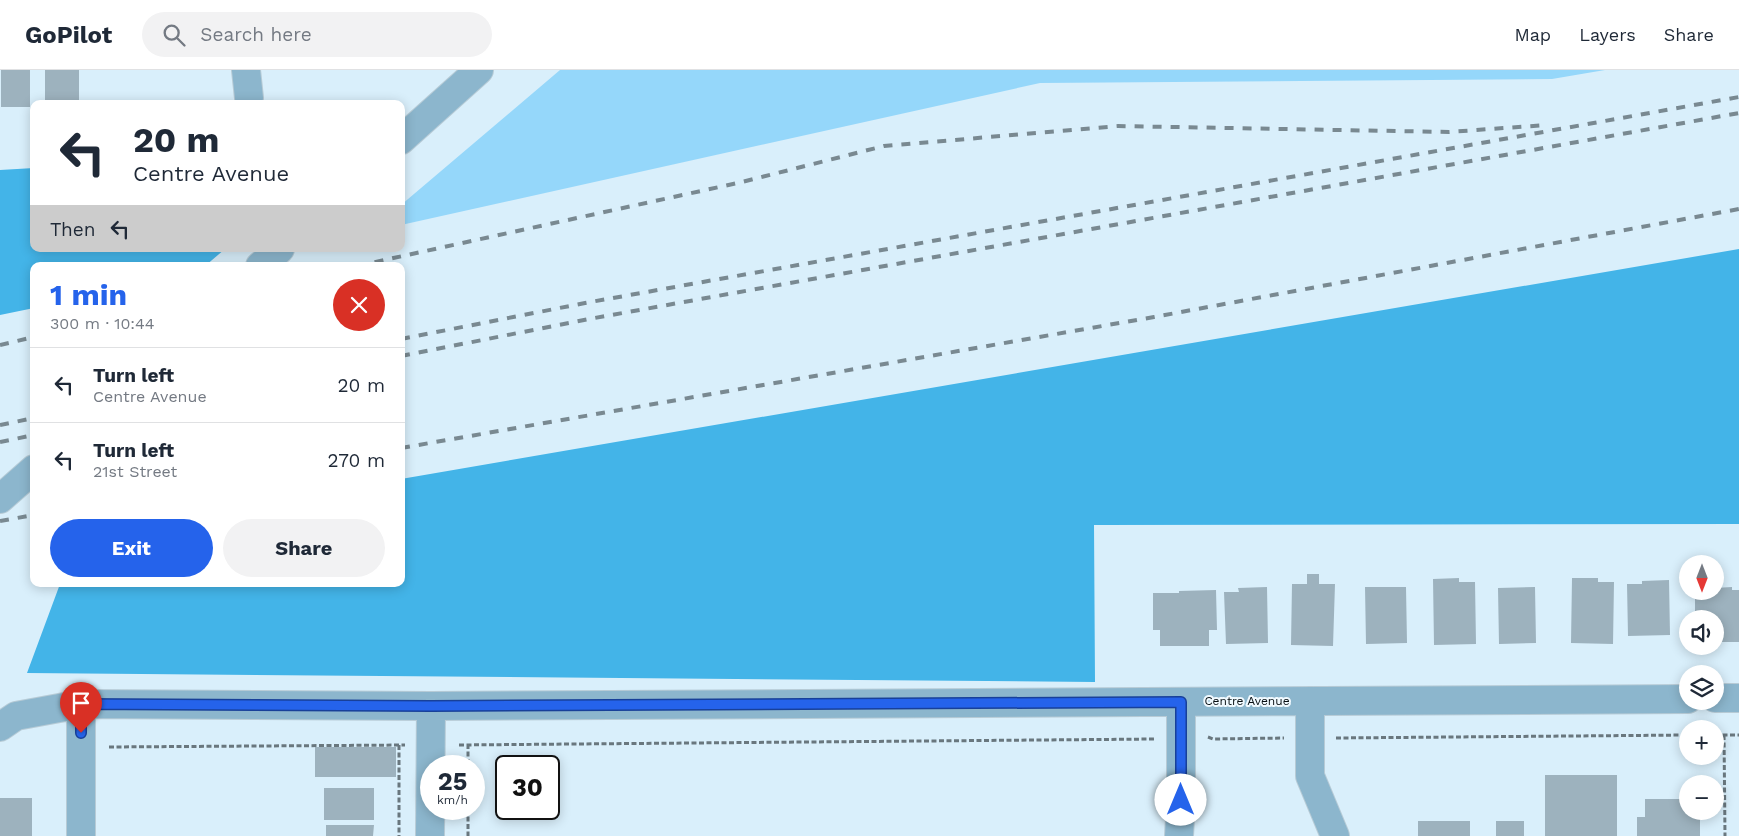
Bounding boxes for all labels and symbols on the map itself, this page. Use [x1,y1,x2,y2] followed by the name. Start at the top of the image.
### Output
[1679,555,1724,600] north arrow
[60,682,102,733] pin
[1204,694,1290,708] street label: Centre Avenue
[495,755,560,820] speed limit sign: 30
[1154,773,1206,825] position arrow

